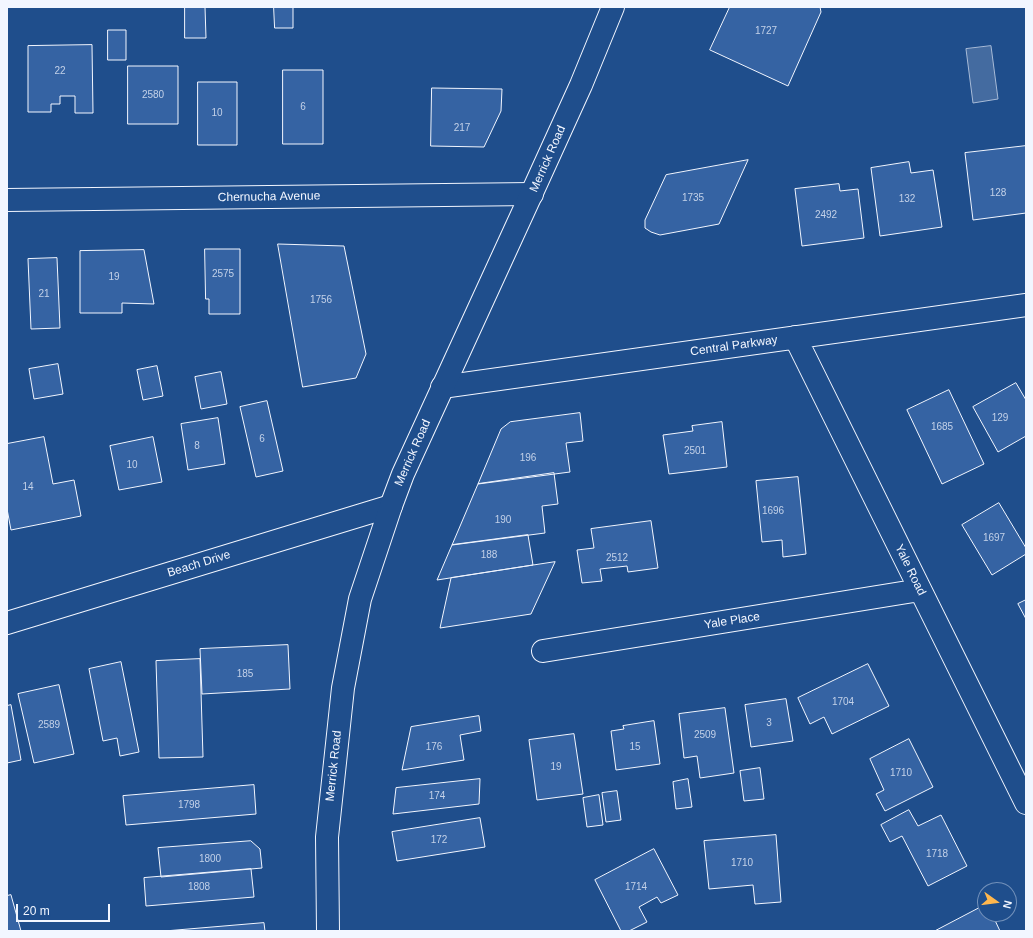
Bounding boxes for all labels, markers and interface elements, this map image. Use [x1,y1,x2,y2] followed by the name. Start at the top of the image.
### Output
[755,25,777,37] house number: 1727
[54,65,66,77] house number: 22
[142,89,164,101] house number: 2580
[300,101,306,113] house number: 6
[211,107,223,119] house number: 10
[454,122,470,134] house number: 217
[527,123,569,195] street label: Merrick Road
[990,187,1006,199] house number: 128
[218,189,320,205] street label: Chernucha Avenue
[682,192,704,204] house number: 1735
[899,193,915,205] house number: 132
[815,209,837,221] house number: 2492
[212,268,234,280] house number: 2575
[108,271,120,283] house number: 19
[38,288,50,300] house number: 21
[310,294,332,306] house number: 1756
[689,333,779,359] street label: Central Parkway
[992,412,1008,424] house number: 129
[392,417,434,489] street label: Merrick Road
[931,421,953,433] house number: 1685
[259,433,265,445] house number: 6
[194,440,200,452] house number: 8
[684,445,706,457] house number: 2501
[520,452,536,464] house number: 196
[126,459,138,471] house number: 10
[22,481,34,493] house number: 14
[762,505,784,517] house number: 1696
[495,514,511,526] house number: 190
[983,532,1005,544] house number: 1697
[891,542,929,598] street label: Yale Road
[166,548,232,580] street label: Beach Drive
[481,549,497,561] house number: 188
[606,552,628,564] house number: 2512
[703,609,761,633] street label: Yale Place
[237,668,253,680] house number: 185
[832,696,854,708] house number: 1704
[766,717,772,729] house number: 3
[38,719,60,731] house number: 2589
[694,729,716,741] house number: 2509
[323,730,345,802] street label: Merrick Road
[426,741,442,753] house number: 176
[629,741,641,753] house number: 15
[550,761,562,773] house number: 19
[890,767,912,779] house number: 1710
[429,790,445,802] house number: 174
[178,799,200,811] house number: 1798
[431,834,447,846] house number: 172
[926,848,948,860] house number: 1718
[199,853,221,865] house number: 1800
[731,857,753,869] house number: 1710
[188,881,210,893] house number: 1808
[625,881,647,893] house number: 1714
[977,882,1017,922] north arrow
[18,896,112,922] scale bar
[1001,899,1014,910] text: N
[23,904,50,918] text: 20 m

